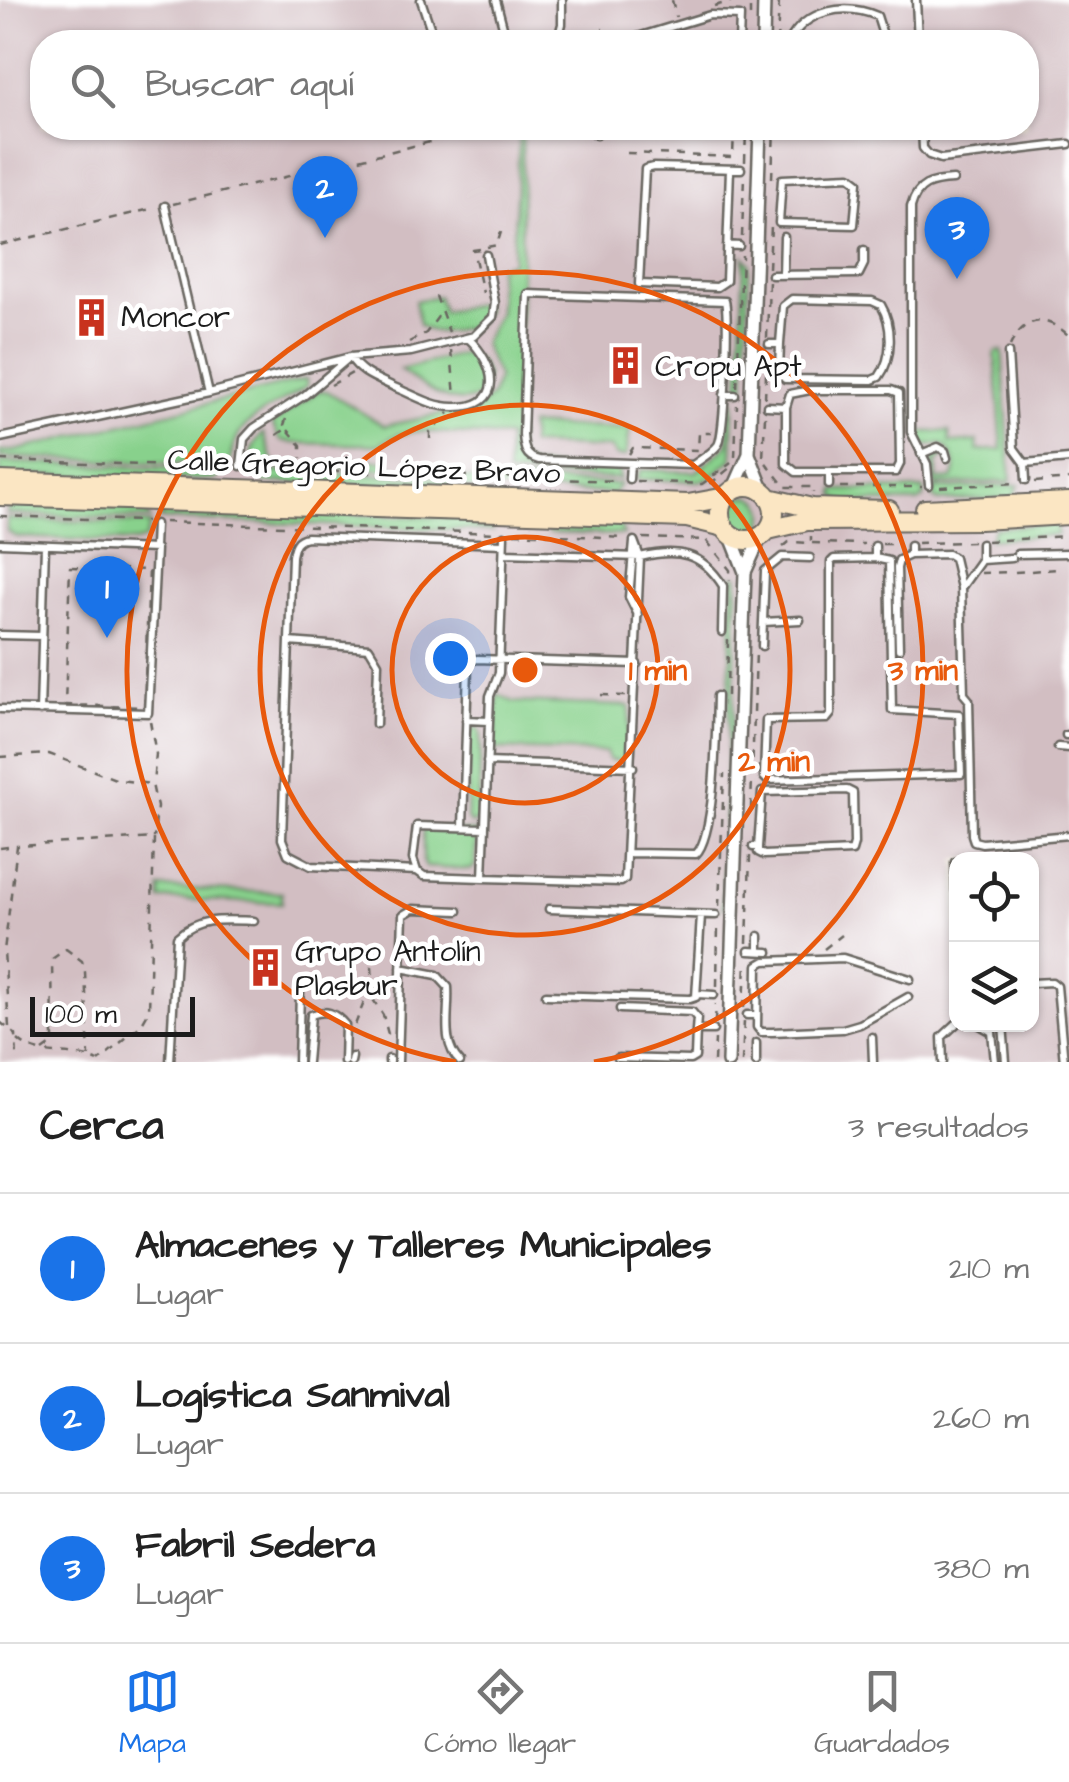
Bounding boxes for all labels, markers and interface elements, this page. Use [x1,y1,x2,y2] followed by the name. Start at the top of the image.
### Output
[30,30,1039,140] search box
[65,58,120,113] icon: search
[145,59,354,111] text: Buscar aquí
[292,156,358,238] pin: 2
[924,196,990,279] pin: 3
[70,296,112,338] building icon: Moncor
[121,297,230,339] place label: Moncor
[604,345,646,387] building icon: Cropu Apt
[655,346,802,388] place label: Cropu Apt
[167,439,561,496] street label: Calle Gregorio López Bravo
[74,556,140,638] pin: 1
[425,633,476,684] your location
[629,650,687,692] text: 1 min
[887,650,958,692] text: 3 min
[507,652,543,688] centre of rings
[737,741,810,783] text: 2 min
[949,852,1039,1032] map controls
[949,852,1039,942] button: locate
[295,931,481,1007] place label: Grupo Antolín Plasbur
[949,942,1039,1032] button: layers
[244,947,286,989] building icon: Grupo Antolín Plasbur
[30,992,195,1036] scale bar
[45,995,117,1034] text: 100 m
[40,1098,164,1156] text: Cerca
[848,1105,1029,1150] text: 3 resultados
[135,1220,711,1272] text: Almacenes y Talleres Municipales
[70,1246,75,1291] text: 1
[949,1246,1029,1291] text: 210 m
[135,1272,224,1317] text: Lugar
[135,1370,450,1422] text: Logística Sanmival
[63,1396,82,1441] text: 2
[933,1396,1029,1441] text: 260 m
[135,1422,224,1467] text: Lugar
[135,1520,375,1572] text: Fabril Sedera
[64,1546,81,1591] text: 3
[934,1546,1029,1591] text: 380 m
[135,1572,224,1617] text: Lugar
[119,1664,186,1763] tab: Mapa
[424,1664,576,1763] tab: Cómo llegar
[814,1664,950,1763] tab: Guardados

